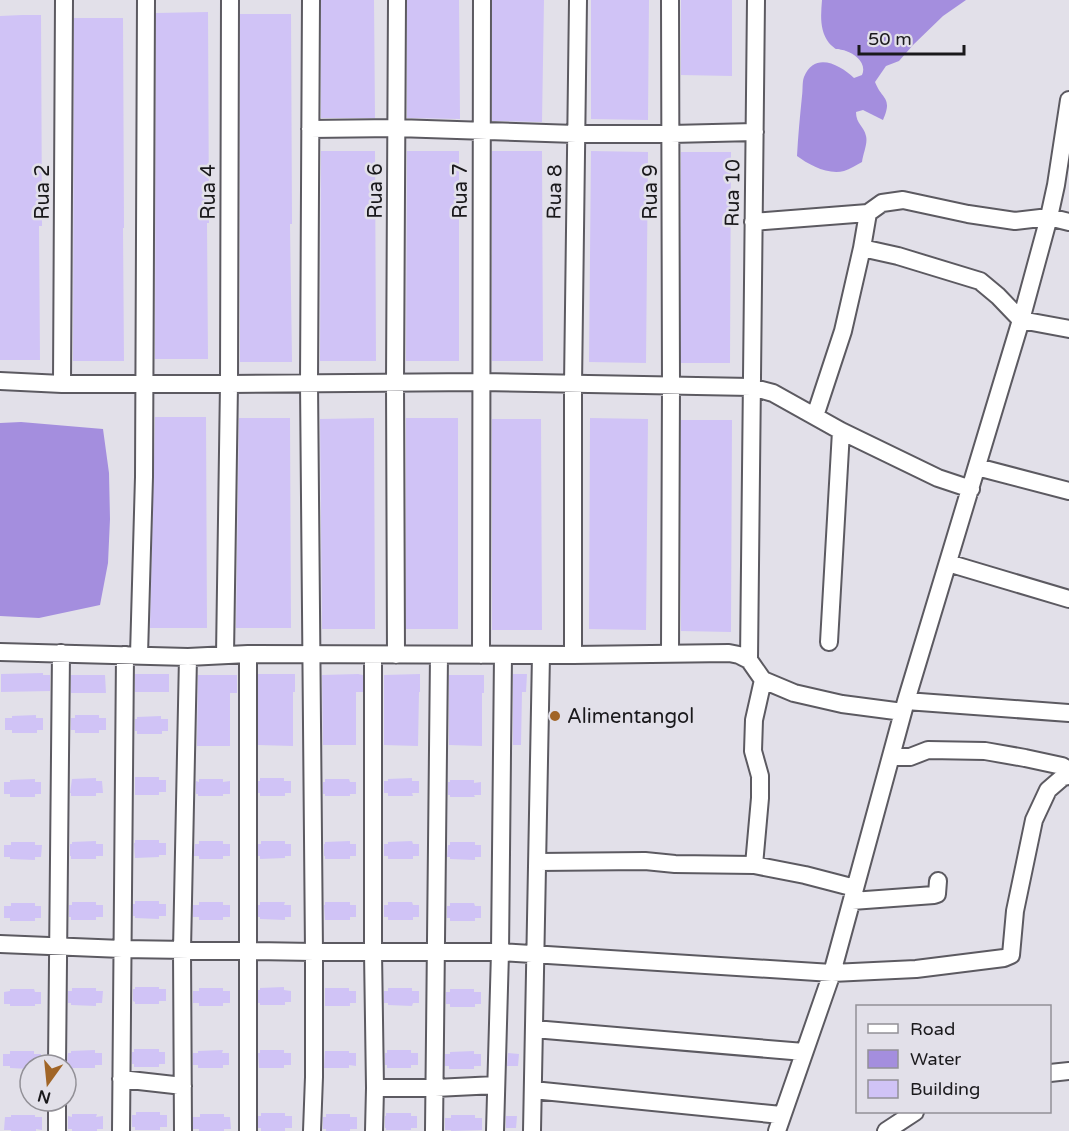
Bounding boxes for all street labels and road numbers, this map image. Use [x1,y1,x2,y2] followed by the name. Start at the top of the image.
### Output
[720,159,746,227] street label: Rua 10
[364,163,388,219] street label: Rua 6
[449,163,473,219] street label: Rua 7
[31,164,55,220] street label: Rua 2
[197,164,221,220] street label: Rua 4
[543,164,567,220] street label: Rua 8
[639,164,663,220] street label: Rua 9

